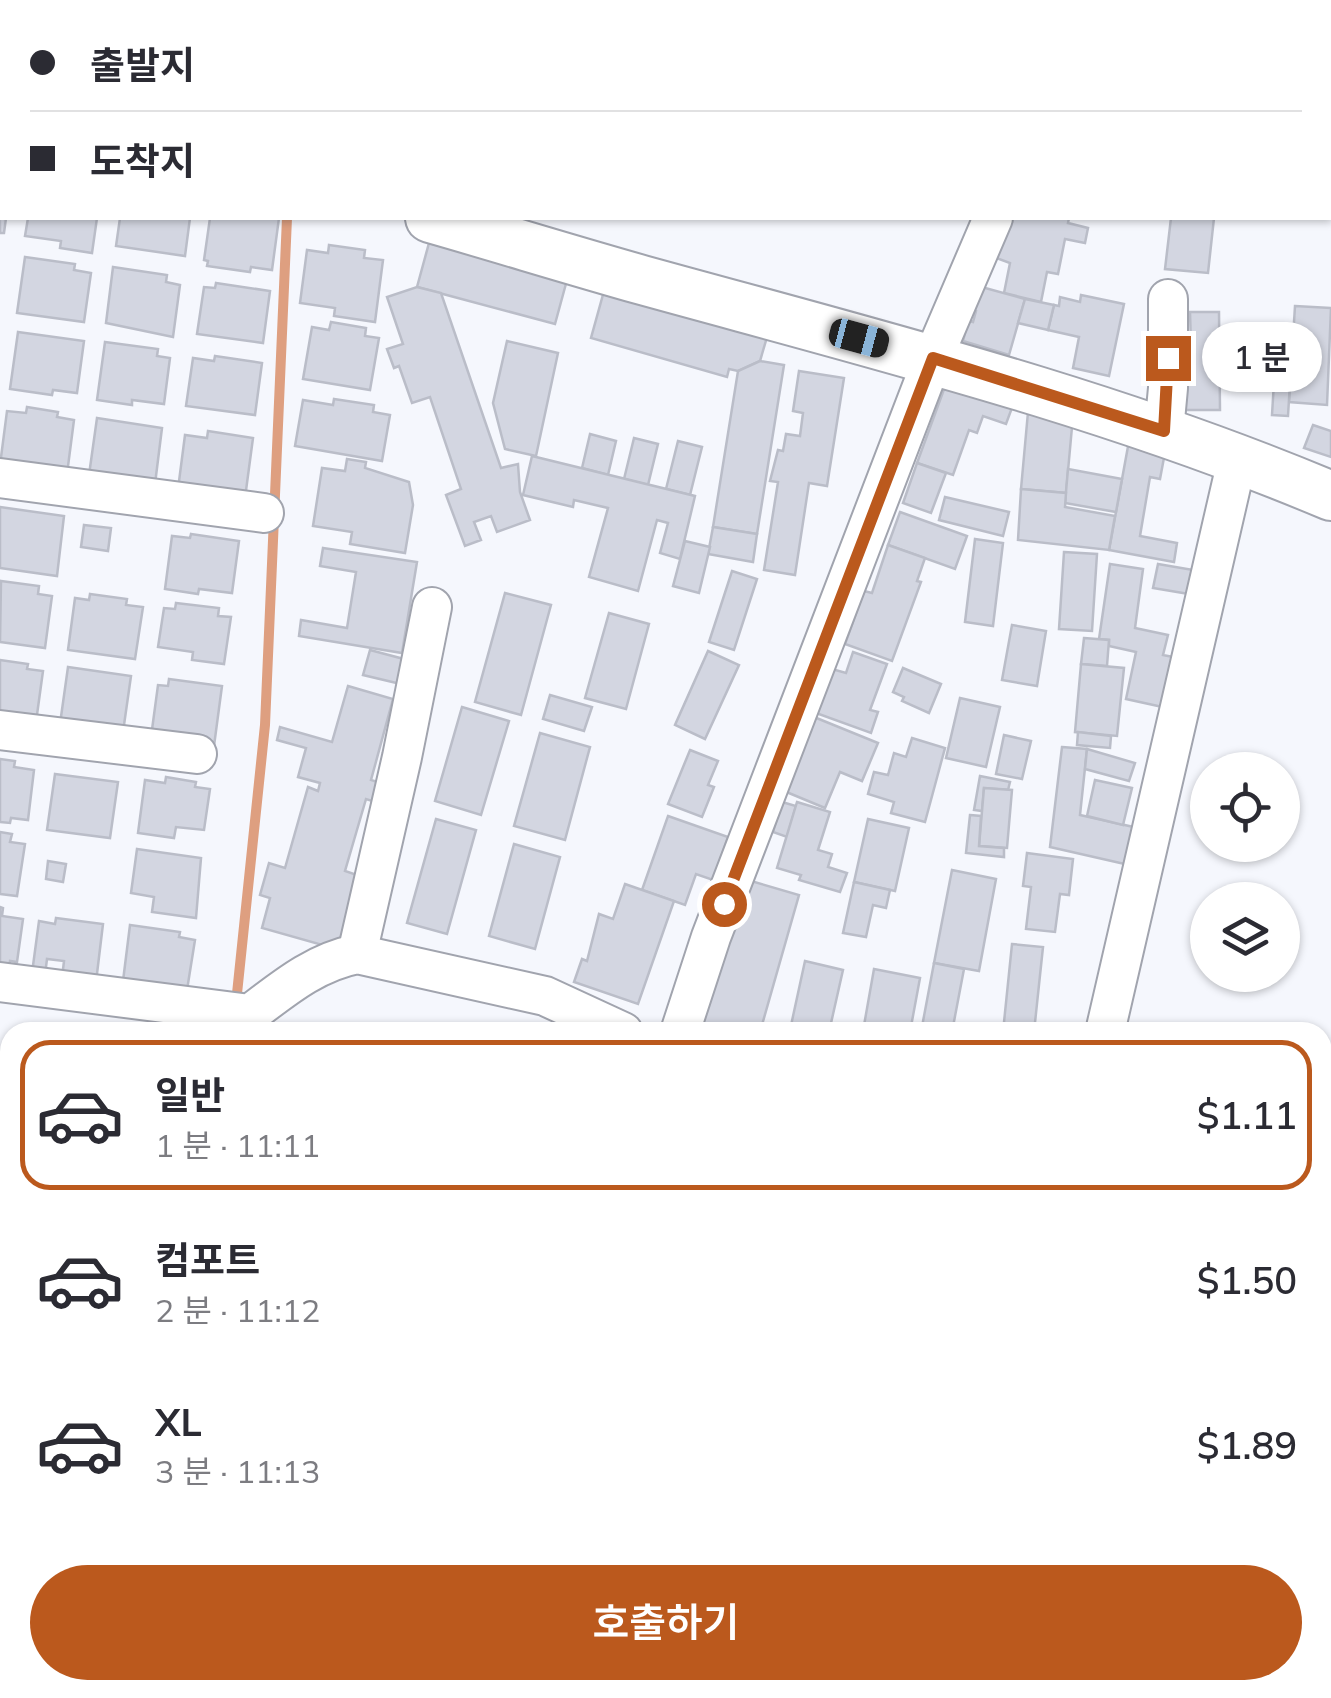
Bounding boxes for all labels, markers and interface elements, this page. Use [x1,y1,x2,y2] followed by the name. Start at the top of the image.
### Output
[90,41,195,89] text: 출발지
[90,137,195,185] text: 도착지
[826,316,892,360] car
[1203,323,1323,393] callout: 1 분
[1146,336,1191,381] route end
[1233,337,1291,377] text: 1 분
[1190,752,1300,992] map controls
[1190,752,1300,862] button: locate
[702,882,747,927] route start
[1190,882,1300,992] button: layers
[35,1070,125,1160] icon: car
[155,1071,225,1119] text: 일반
[1197,1091,1297,1139] text: $1.11
[155,1125,320,1165] text: 1 분 · 11:11
[35,1235,125,1325] icon: car
[155,1236,260,1284] text: 컴포트
[1197,1256,1297,1304] text: $1.50
[155,1290,320,1330] text: 2 분 · 11:12
[155,1398,202,1446] text: XL
[35,1400,125,1490] icon: car
[1197,1421,1297,1469] text: $1.89
[155,1451,320,1491] text: 3 분 · 11:13
[30,1565,1302,1680] button: 호출하기

